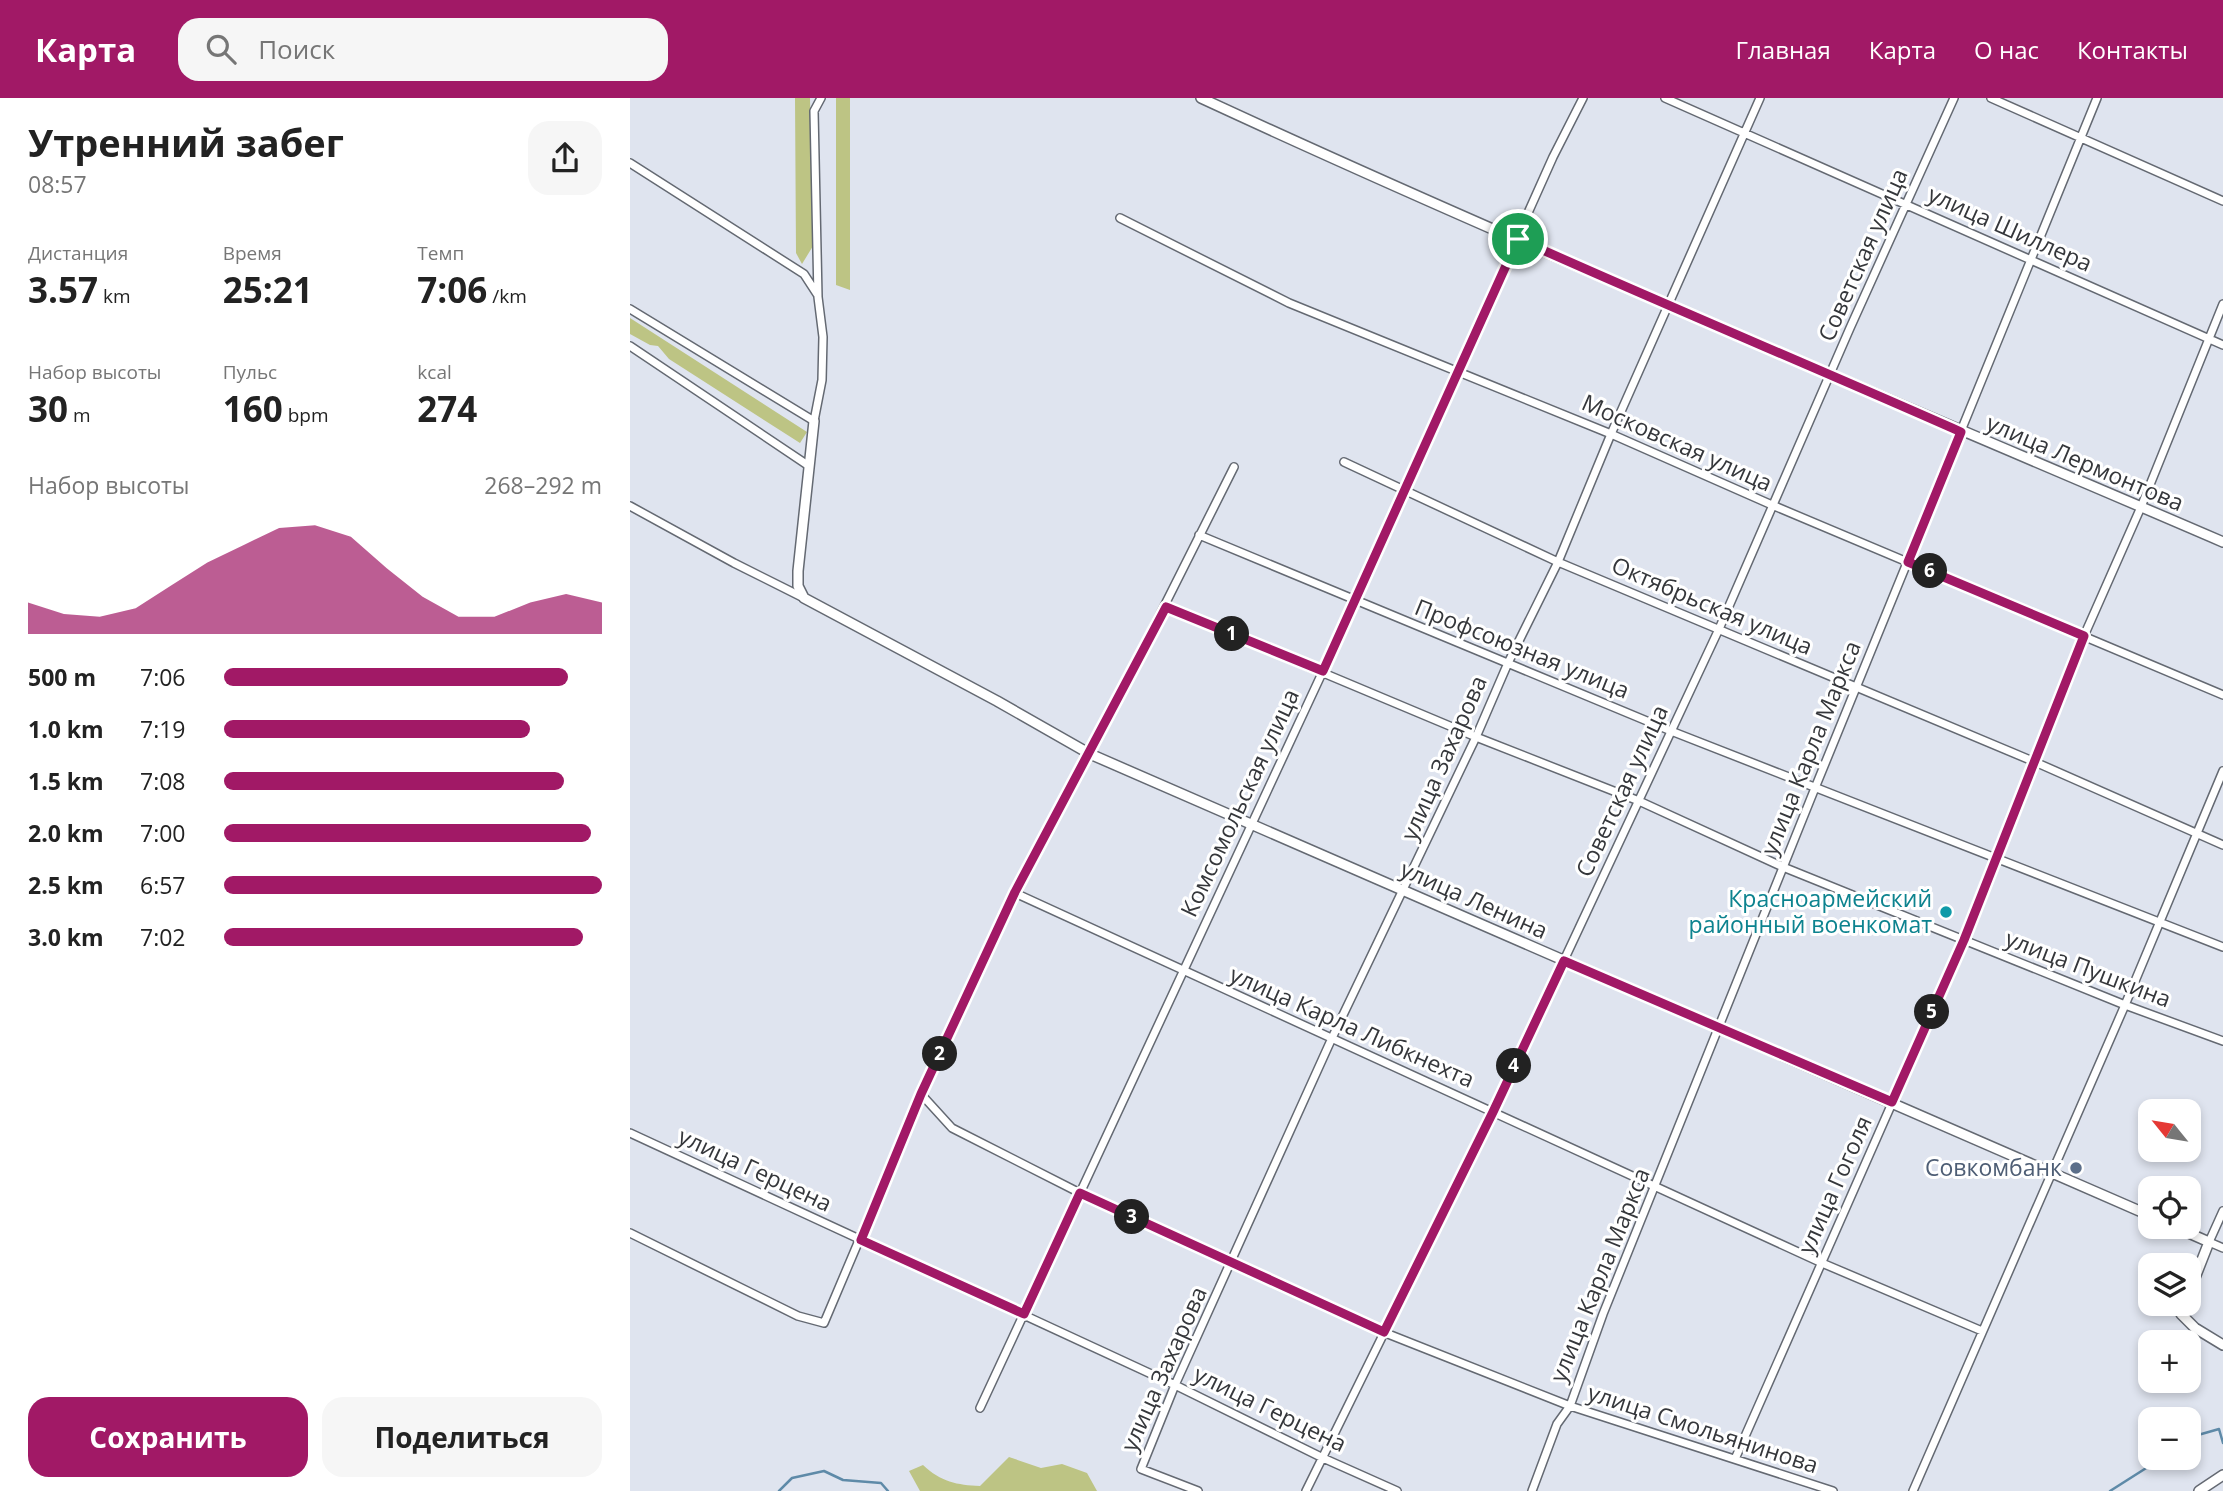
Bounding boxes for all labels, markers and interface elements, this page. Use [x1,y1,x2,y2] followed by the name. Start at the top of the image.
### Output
[178,18,668,81] search box
[35,27,136,72] text: Карта
[202,30,240,68] icon: search
[258,31,335,67] text: Поиск
[1736,33,1831,66] text: Главная
[1869,33,1936,66] text: Карта
[1974,33,2039,66] text: О нас
[2077,33,2188,66] text: Контакты
[28,116,344,168] text: Утренний забег
[528,121,602,195] button: share
[1810,163,1915,346] street label: Советская улица
[28,168,87,200] text: 08:57
[1923,177,2098,279] street label: улица Шиллера
[1488,209,1548,269] pin
[1499,220,1537,258] icon: arrive
[28,240,128,266] text: Дистанция
[223,240,282,266] text: Время
[417,240,464,266] text: Темп
[28,266,98,313] text: 3.57
[223,266,313,313] text: 25:21
[417,266,487,313] text: 7:06
[98,283,131,309] text: km
[487,283,527,309] text: /km
[28,359,161,385] text: Набор высоты
[223,359,277,385] text: Пульс
[417,359,452,385] text: kcal
[28,385,68,432] text: 30
[223,385,283,432] text: 160
[417,385,477,432] text: 274
[1577,386,1778,498] street label: Московская улица
[68,402,91,428] text: m
[283,402,328,428] text: bpm
[1982,406,2189,518] street label: улица Лермонтова
[28,469,190,501] text: Набор высоты
[484,469,602,501] text: 268–292 m
[1607,548,1818,662] street label: Октябрьская улица
[1912,554,1948,588] pin: 6
[1924,557,1935,583] text: 6
[1410,590,1634,706] street label: Профсоюзная улица
[1214,616,1250,652] pin: 1
[1226,620,1237,646] text: 1
[1752,636,1868,860] street label: улица Карла Маркса
[28,661,96,693] text: 500 m
[140,661,186,693] text: 7:06
[1392,670,1494,845] street label: улица Захарова
[1172,683,1306,922] street label: Комсомольская улица
[1567,699,1675,882] street label: Советская улица
[28,713,104,745] text: 1.0 km
[140,713,186,745] text: 7:19
[28,765,104,797] text: 1.5 km
[140,765,186,797] text: 7:08
[28,817,104,849] text: 2.0 km
[140,817,186,849] text: 7:00
[1396,852,1553,946] street label: улица Ленина
[28,869,104,901] text: 2.5 km
[140,869,186,901] text: 6:57
[1689,882,1932,940] place label: Красноармейский районный военкомат
[1938,904,1954,920] marker: Красноармейский районный военкомат
[28,921,104,953] text: 3.0 km
[140,921,186,953] text: 7:02
[2001,922,2176,1014] street label: улица Пушкина
[1225,958,1480,1095] street label: улица Карла Либкнехта
[1914,995,1950,1030] pin: 5
[1926,998,1937,1024] text: 5
[922,1037,958,1072] pin: 2
[934,1040,945,1066] text: 2
[1496,1048,1532,1084] pin: 4
[1508,1052,1519,1078] text: 4
[2138,1099,2202,1162] north arrow
[2138,1099,2201,1470] map controls
[1789,1111,1879,1259] street label: улица Гоголя
[673,1120,837,1219] street label: улица Герцена
[1925,1151,2062,1183] place label: Совкомбанк
[2068,1160,2084,1176] marker: Совкомбанк
[1541,1163,1657,1387] street label: улица Карла Маркса
[2138,1176,2201,1239] button: locate
[1114,1200,1150,1234] pin: 3
[1126,1203,1137,1229] text: 3
[2138,1253,2201,1316] button: layers
[1112,1281,1214,1456] street label: улица Захарова
[2138,1330,2201,1393] button: +
[1189,1357,1352,1459] street label: улица Герцена
[1584,1376,1823,1480] street label: улица Смольянинова
[28,1397,308,1477] button: Сохранить
[322,1397,602,1477] button: Поделиться
[2138,1407,2201,1470] button: −

